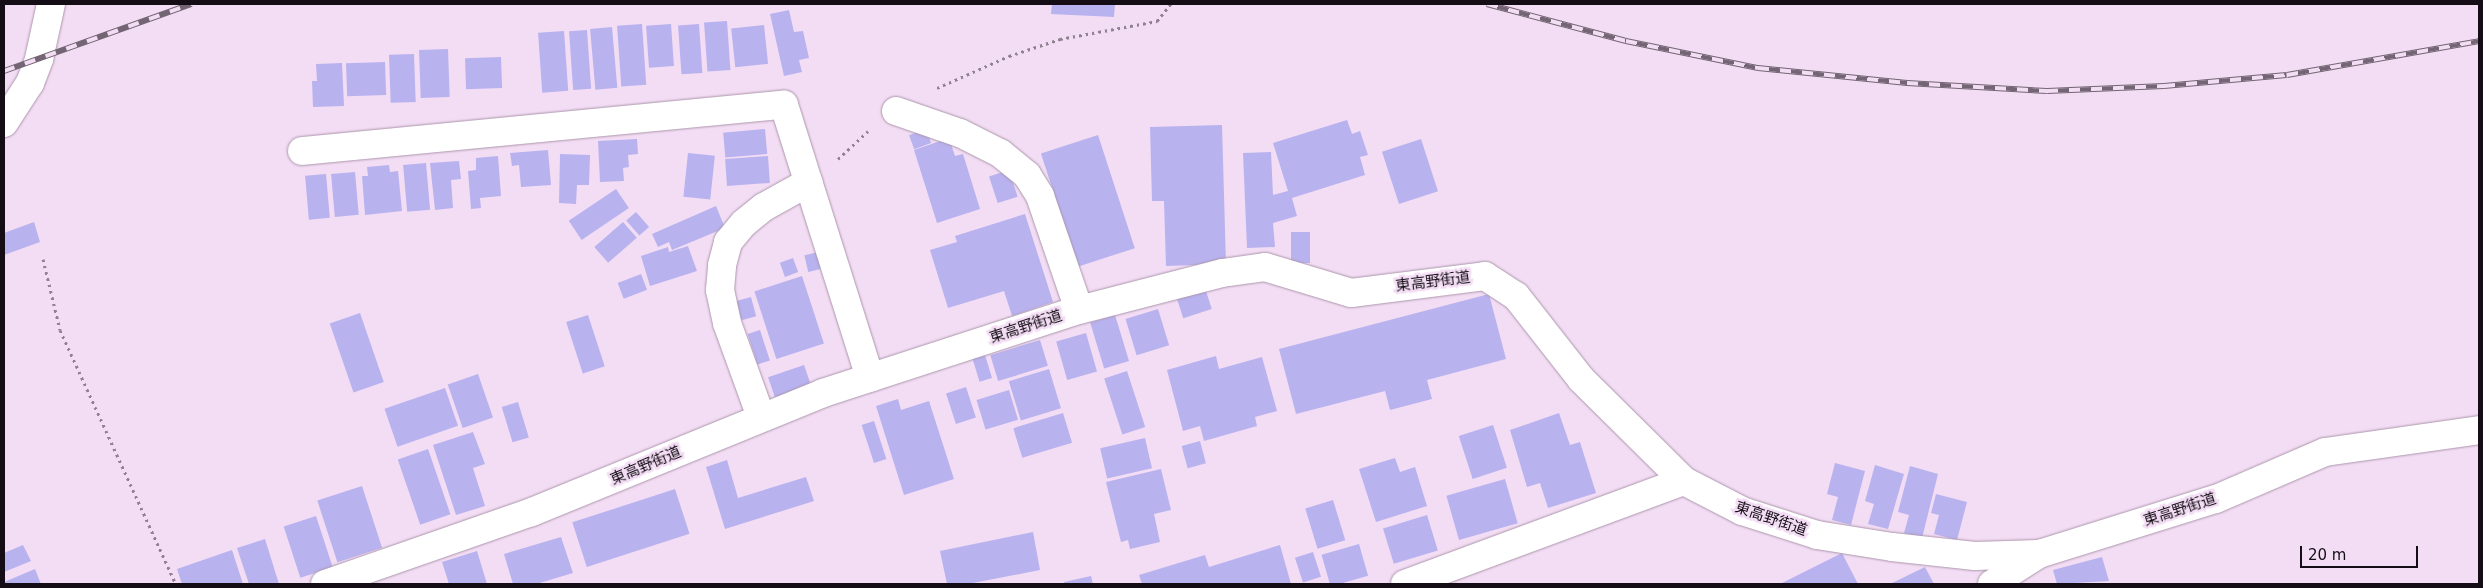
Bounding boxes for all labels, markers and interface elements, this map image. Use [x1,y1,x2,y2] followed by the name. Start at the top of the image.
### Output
[1395,268,1471,296] street label: 東高野街道
[988,307,1064,347] street label: 東高野街道
[608,443,684,489] street label: 東高野街道
[2142,490,2218,530] street label: 東高野街道
[1733,498,1809,540] street label: 東高野街道
[2303,536,2420,568] scale bar
[2308,546,2346,564] text: 20 m

